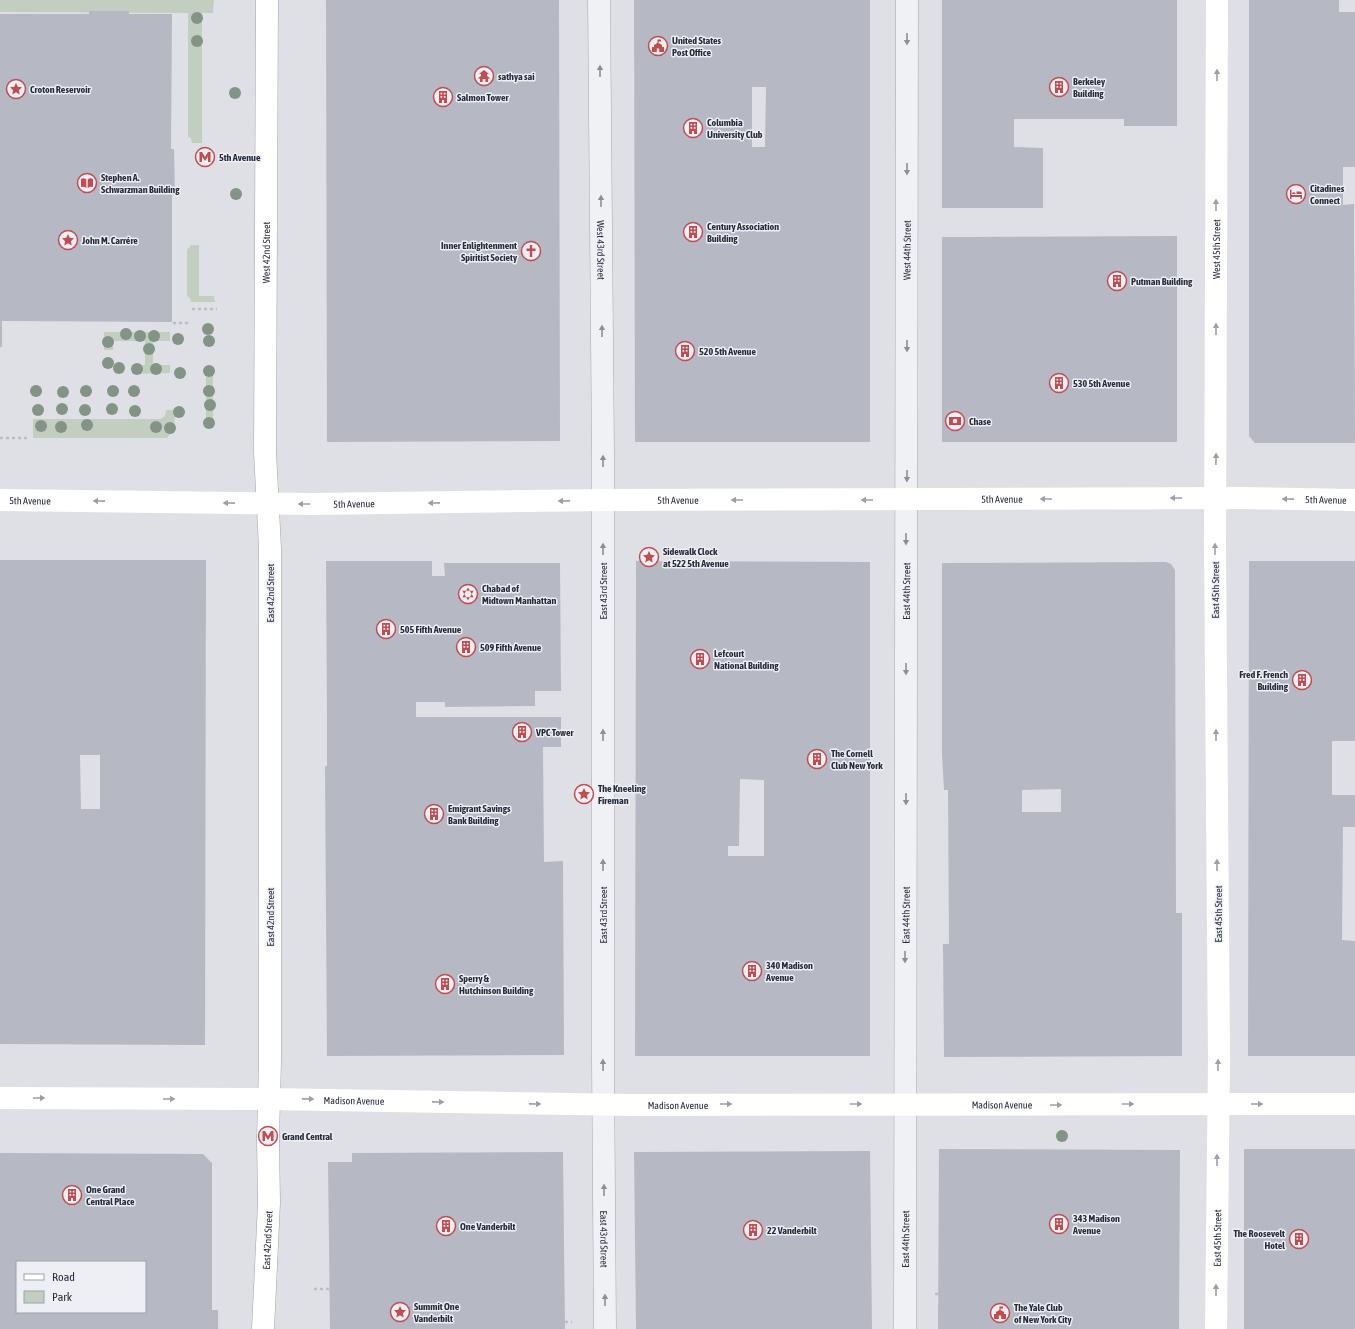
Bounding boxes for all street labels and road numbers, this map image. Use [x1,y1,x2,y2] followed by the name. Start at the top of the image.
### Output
[1211,219,1222,279] street label: West 45th Street
[595,220,606,280] street label: West 43rd Street
[902,220,913,280] street label: West 44th Street
[261,221,272,283] street label: West 42nd Street
[981,494,1023,505] street label: 5th Avenue
[1305,494,1347,506] street label: 5th Avenue
[9,495,51,507] street label: 5th Avenue
[657,495,699,506] street label: 5th Avenue
[333,498,375,510] street label: 5th Avenue
[1210,561,1221,619] street label: East 45th Street
[598,562,609,620] street label: East 43rd Street
[901,562,912,620] street label: East 44th Street
[265,563,276,623] street label: East 42nd Street
[1213,885,1224,943] street label: East 45th Street
[598,886,609,944] street label: East 43rd Street
[901,886,912,944] street label: East 44th Street
[265,887,276,947] street label: East 42nd Street
[324,1095,385,1107] street label: Madison Avenue
[972,1099,1033,1111] street label: Madison Avenue
[648,1100,709,1111] street label: Madison Avenue
[1212,1209,1223,1267] street label: East 45th Street
[261,1210,275,1270] street label: East 42nd Street
[598,1210,610,1268] street label: East 43rd Street
[900,1210,911,1268] street label: East 44th Street

